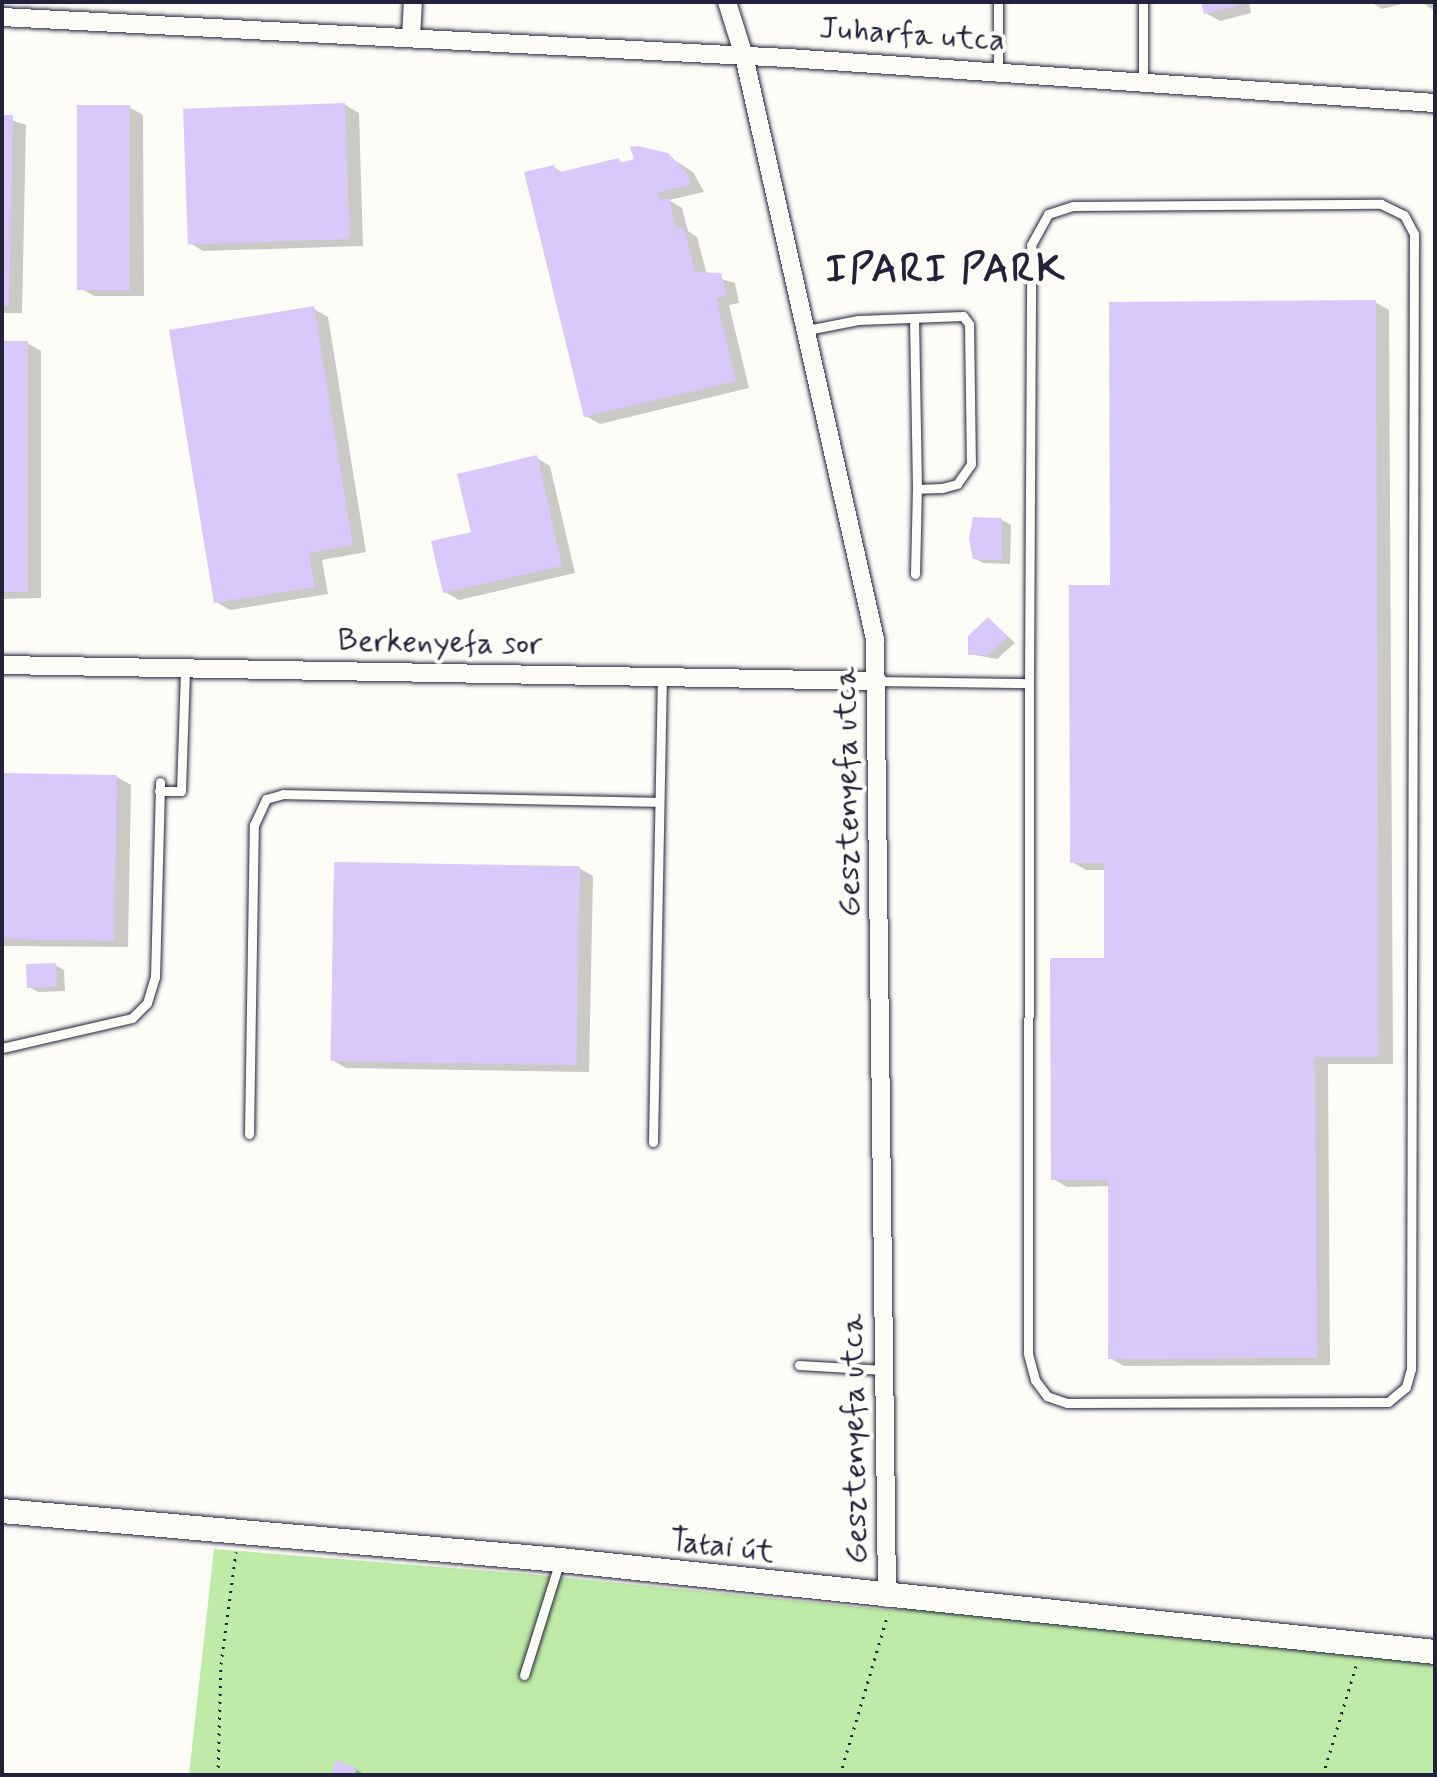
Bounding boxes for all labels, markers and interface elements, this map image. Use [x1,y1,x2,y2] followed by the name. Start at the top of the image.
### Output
[818,9,1006,61] street label: Juharfa utca
[834,246,1058,294] district label: IPARI PARK
[337,622,543,664] street label: Berkenyefa sor
[827,667,869,917] street label: Gesztenyefa utca
[834,1314,876,1564] street label: Gesztenyefa utca
[667,1522,777,1572] street label: Tatai út

